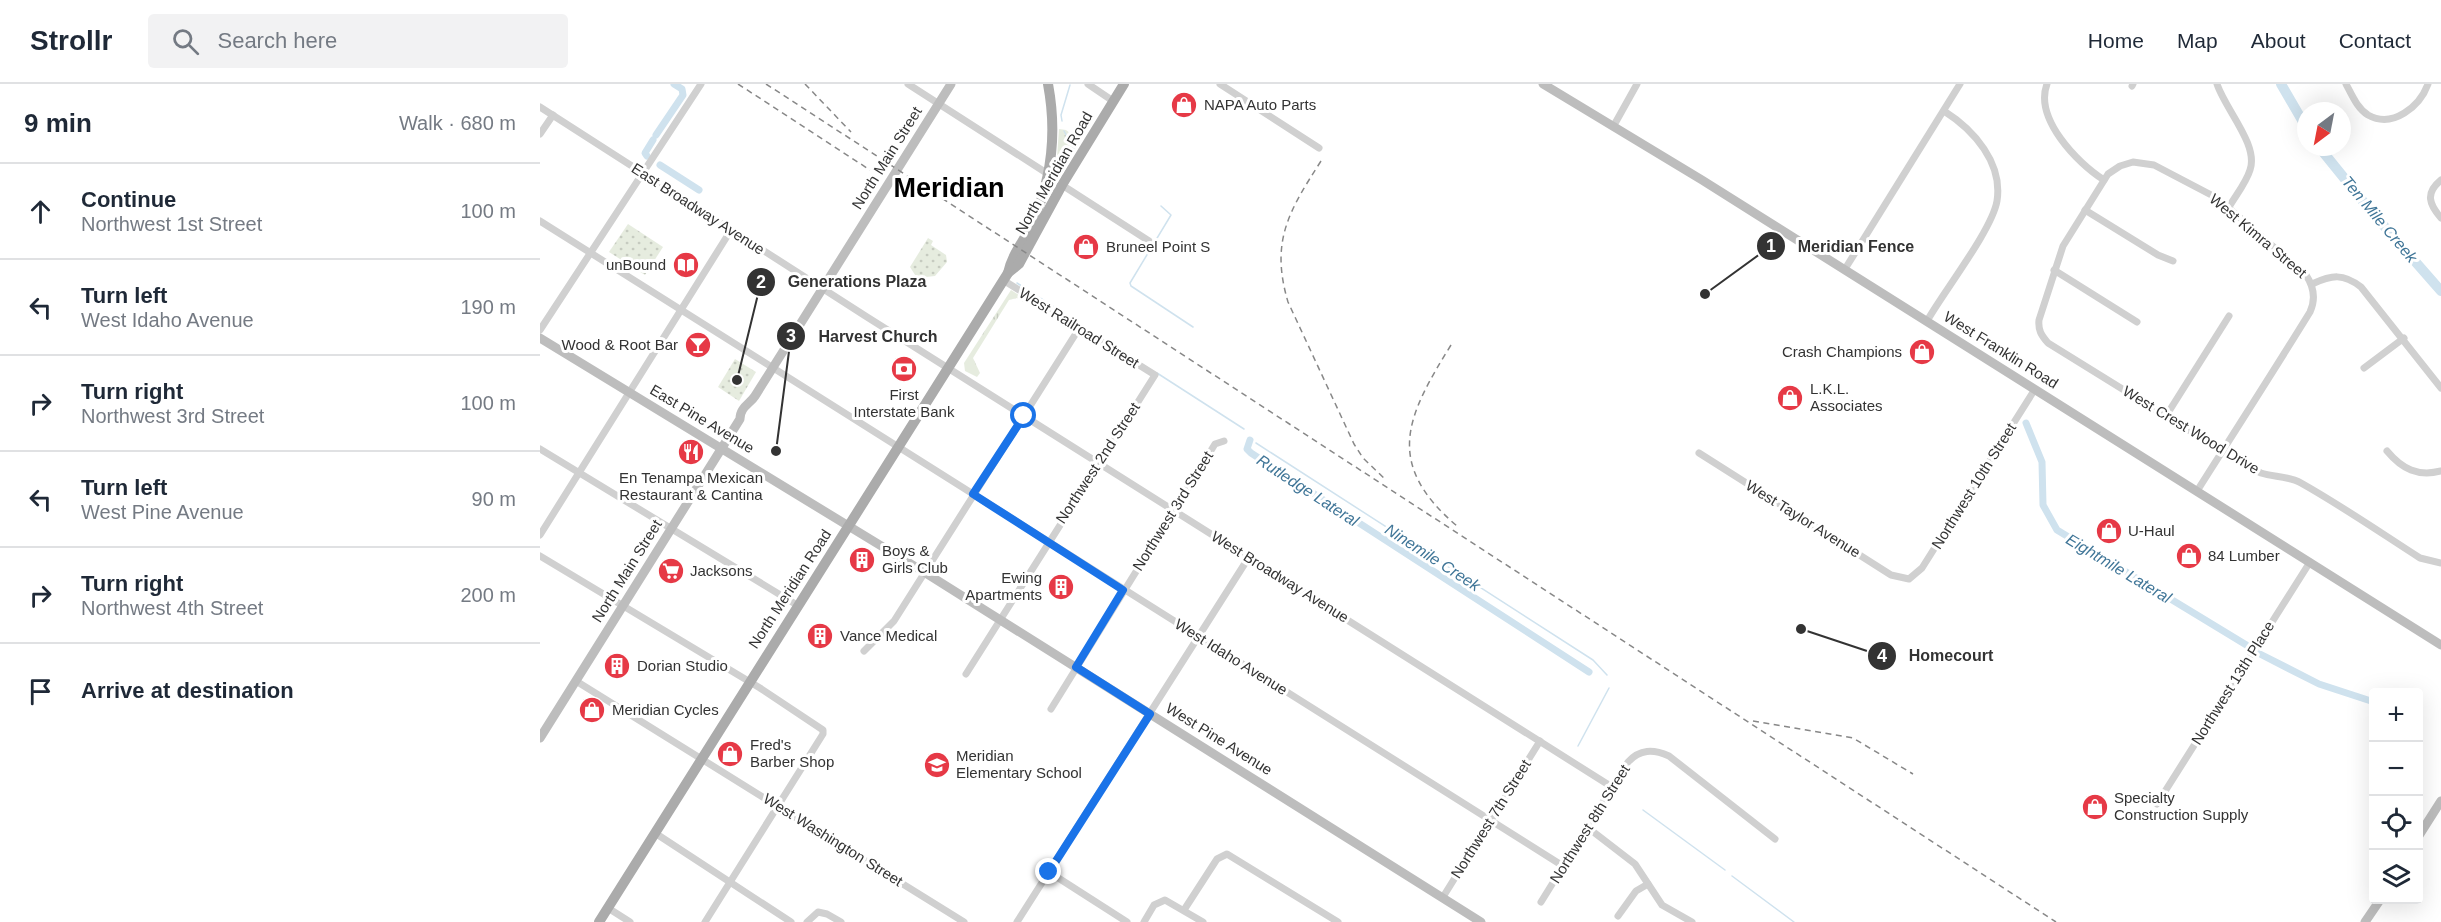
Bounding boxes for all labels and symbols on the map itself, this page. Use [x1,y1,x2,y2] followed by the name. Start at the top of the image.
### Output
[1169,90,1199,120] shop icon: NAPA Auto Parts
[1204,96,1316,113] place label: NAPA Auto Parts
[2297,102,2351,156] north arrow
[848,103,925,212] street label: North Main Street
[1012,109,1096,237] street label: North Meridian Road
[629,159,768,258] street label: East Broadway Avenue
[893,173,1005,203] district label: Meridian
[2339,173,2421,267] water label: Ten Mile Creek
[2206,190,2311,282] street label: West Kimra Street
[1756,229,1927,263] callout: Meridian Fence
[1071,232,1101,262] shop icon: Bruneel Point S
[1766,236,1776,256] text: 1
[1106,238,1210,255] place label: Bruneel Point S
[1798,238,1914,255] text: Meridian Fence
[671,250,701,280] library icon: unBound
[606,256,666,273] place label: unBound
[746,265,939,299] callout: Generations Plaza
[756,272,766,292] text: 2
[788,273,926,290] text: Generations Plaza
[1016,284,1143,372] street label: West Railroad Street
[1941,308,2062,392] street label: West Franklin Road
[776,319,949,353] callout: Harvest Church
[786,326,796,346] text: 3
[818,328,938,345] text: Harvest Church
[683,330,713,360] bar icon: Wood & Root Bar
[562,336,678,353] place label: Wood & Root Bar
[1907,337,1937,367] shop icon: Crash Champions
[1782,343,1902,360] place label: Crash Champions
[889,354,919,384] bank icon: First Interstate Bank
[1810,380,1883,414] place label: L.K.L. Associates
[647,381,757,456] street label: East Pine Avenue
[2120,382,2263,477] street label: West Crest Wood Drive
[1775,383,1805,413] shop icon: L.K.L. Associates
[854,386,955,420] place label: First Interstate Bank
[1052,398,1144,526] street label: Northwest 2nd Street
[1010,402,1036,428] route start
[1928,419,2020,552] street label: Northwest 10th Street
[676,437,706,467] restaurant icon: En Tenampa Mexican Restaurant & Cantina
[1129,447,1217,574] street label: Northwest 3rd Street
[1254,451,1362,530] water label: Rutledge Lateral
[619,469,763,503] place label: En Tenampa Mexican Restaurant & Cantina
[1743,476,1864,561] street label: West Taylor Avenue
[588,516,665,625] street label: North Main Street
[2094,516,2124,546] shop icon: U-Haul
[1382,521,1484,595] water label: Ninemile Creek
[2128,522,2175,539] place label: U-Haul
[745,526,834,651] street label: North Meridian Road
[1208,527,1352,626] street label: West Broadway Avenue
[2063,530,2175,607] water label: Eightmile Lateral
[2174,541,2204,571] shop icon: 84 Lumber
[882,542,948,576] place label: Boys & Girls Club
[847,545,877,575] building icon: Boys & Girls Club
[2208,547,2280,564] place label: 84 Lumber
[656,556,686,586] supermarket icon: Jacksons
[690,562,753,579] place label: Jacksons
[965,569,1042,603] place label: Ewing Apartments
[1046,572,1076,602] building icon: Ewing Apartments
[1172,615,1291,698] street label: West Idaho Avenue
[2188,618,2278,748] street label: Northwest 13th Place
[805,621,835,651] building icon: Vance Medical
[840,627,937,644] place label: Vance Medical
[1867,639,2006,673] callout: Homecourt
[1877,646,1887,666] text: 4
[1909,647,1994,664] text: Homecourt
[602,651,632,681] building icon: Dorian Studio
[637,657,728,674] place label: Dorian Studio
[577,695,607,725] shop icon: Meridian Cycles
[1163,699,1276,778] street label: West Pine Avenue
[612,701,719,718] place label: Meridian Cycles
[750,736,834,770] place label: Fred's Barber Shop
[715,739,745,769] shop icon: Fred's Barber Shop
[956,747,1082,781] place label: Meridian Elementary School
[922,750,952,780] school or university icon: Meridian Elementary School
[1447,756,1534,881] street label: Northwest 7th Street
[1546,761,1633,886] street label: Northwest 8th Street
[2114,789,2249,823] place label: Specialty Construction Supply
[761,790,907,890] street label: West Washington Street
[2080,792,2110,822] shop icon: Specialty Construction Supply
[1035,858,1061,884] route end

